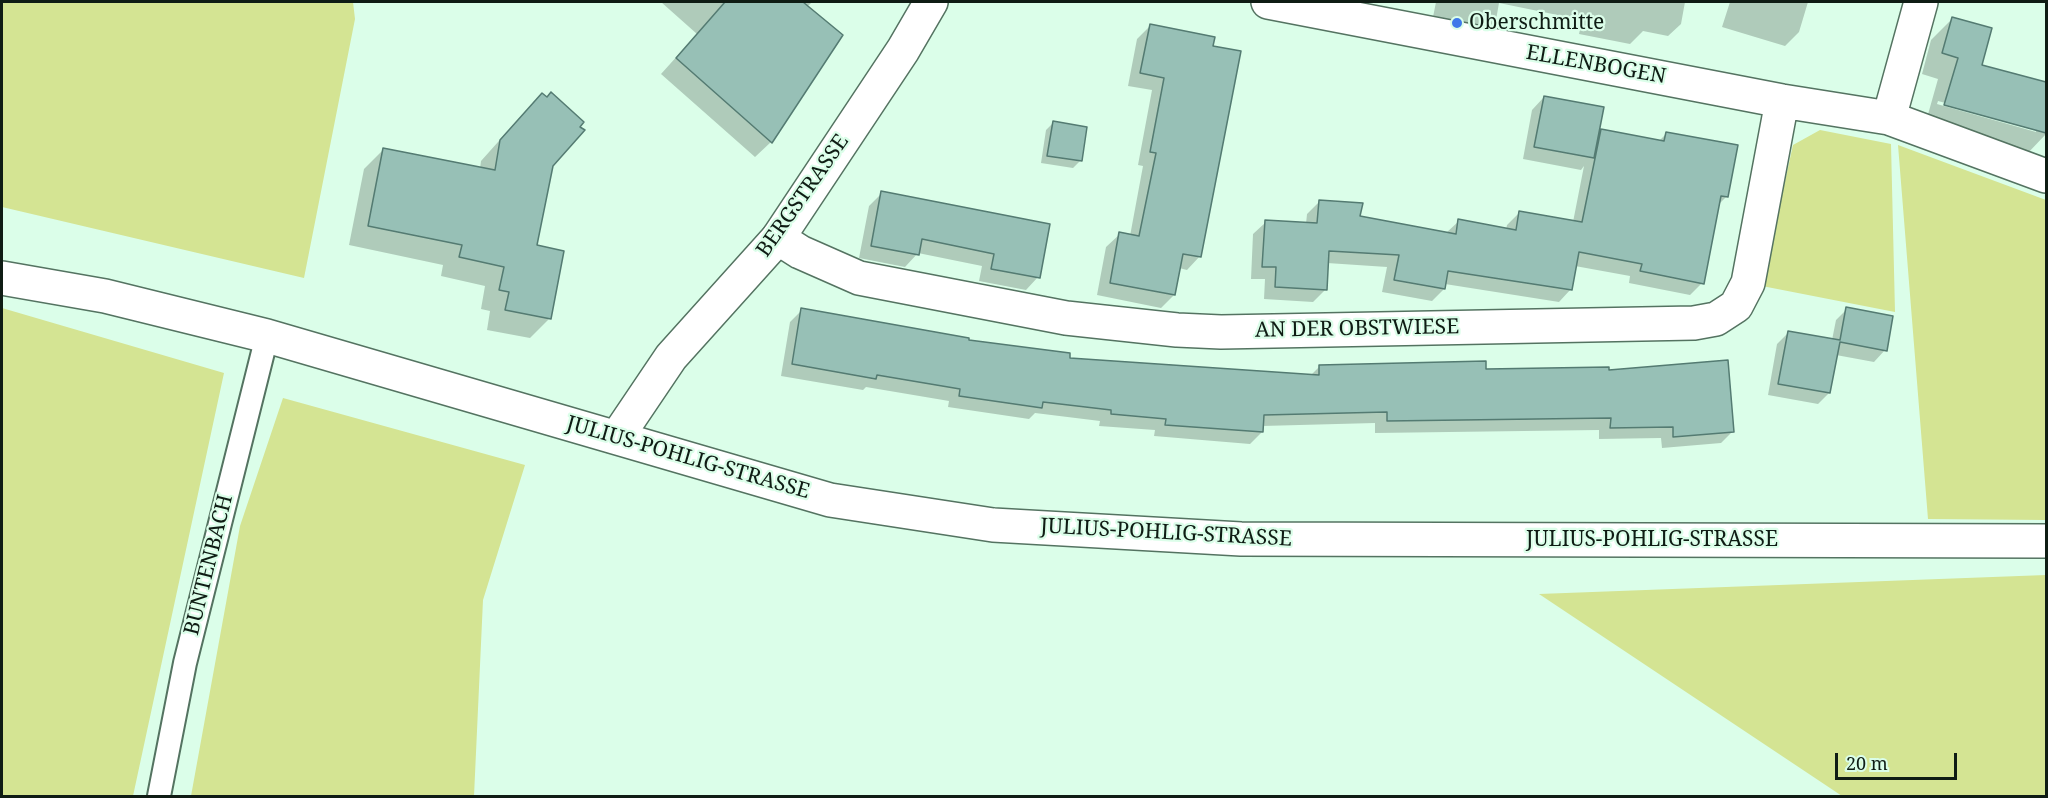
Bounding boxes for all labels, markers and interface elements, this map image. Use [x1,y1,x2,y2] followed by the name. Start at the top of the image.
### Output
[1469,10,1604,36] place label: Oberschmitte
[1450,16,1464,30] marker: Oberschmitte
[1524,40,1668,90] street label: ELLENBOGEN
[752,130,854,262] street label: BERGSTRASSE
[1255,315,1459,343] street label: AN DER OBSTWIESE
[563,411,813,505] street label: JULIUS-POHLIG-STRASSE
[179,492,239,638] street label: BUNTENBACH
[1040,514,1292,552] street label: JULIUS-POHLIG-STRASSE
[1526,527,1778,553] street label: JULIUS-POHLIG-STRASSE
[1838,741,1960,779] scale bar
[1846,751,1888,775] text: 20 m

